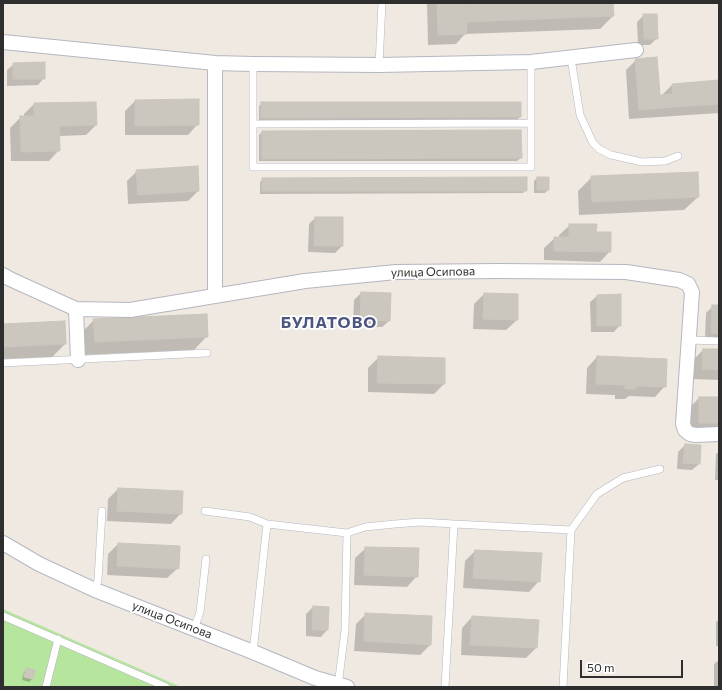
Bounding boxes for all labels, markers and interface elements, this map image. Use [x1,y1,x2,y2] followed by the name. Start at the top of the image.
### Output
[391,264,475,280] street label: улица Осипова
[281,313,377,333] district label: БУЛАТОВО
[130,598,214,642] street label: улица Осипова
[582,652,685,678] scale bar
[587,660,615,674] text: 50 m

